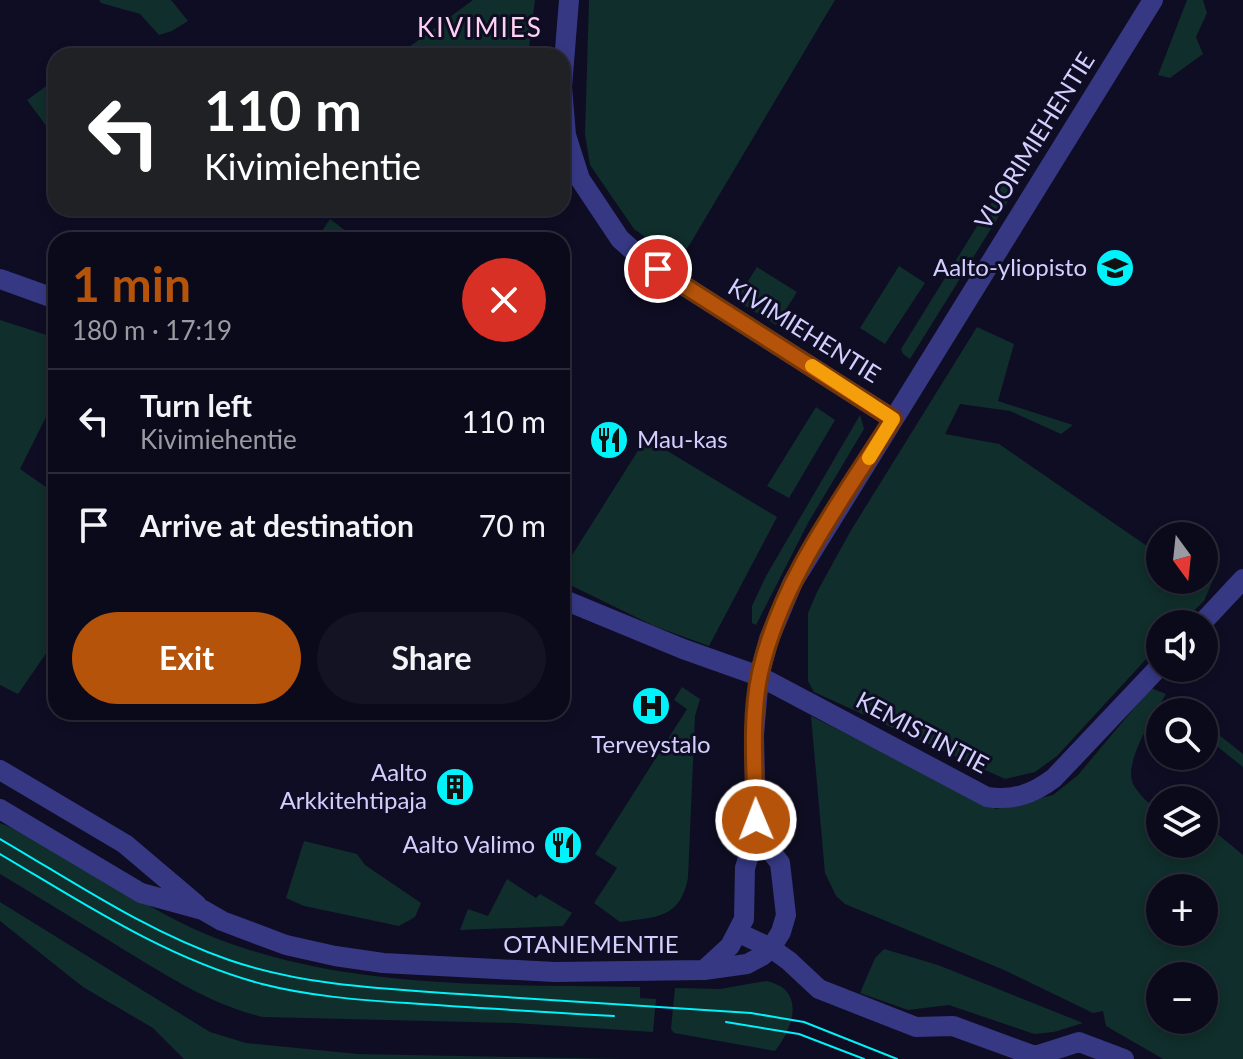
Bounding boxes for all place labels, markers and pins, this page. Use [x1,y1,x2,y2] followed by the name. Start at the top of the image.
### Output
[624,235,692,303] pin
[1094,247,1136,289] school or university icon: Aalto-yliopisto
[933,252,1087,281] place label: Aalto-yliopisto
[588,419,630,461] restaurant icon: Mau-kas
[637,424,728,453] place label: Mau-kas
[630,685,672,727] hospital icon: Terveystalo
[591,729,711,758] place label: Terveystalo
[280,757,427,814] place label: Aalto Arkkitehtipaja
[434,766,476,808] building icon: Aalto Arkkitehtipaja
[542,824,584,866] restaurant icon: Aalto Valimo
[403,829,535,858] place label: Aalto Valimo

